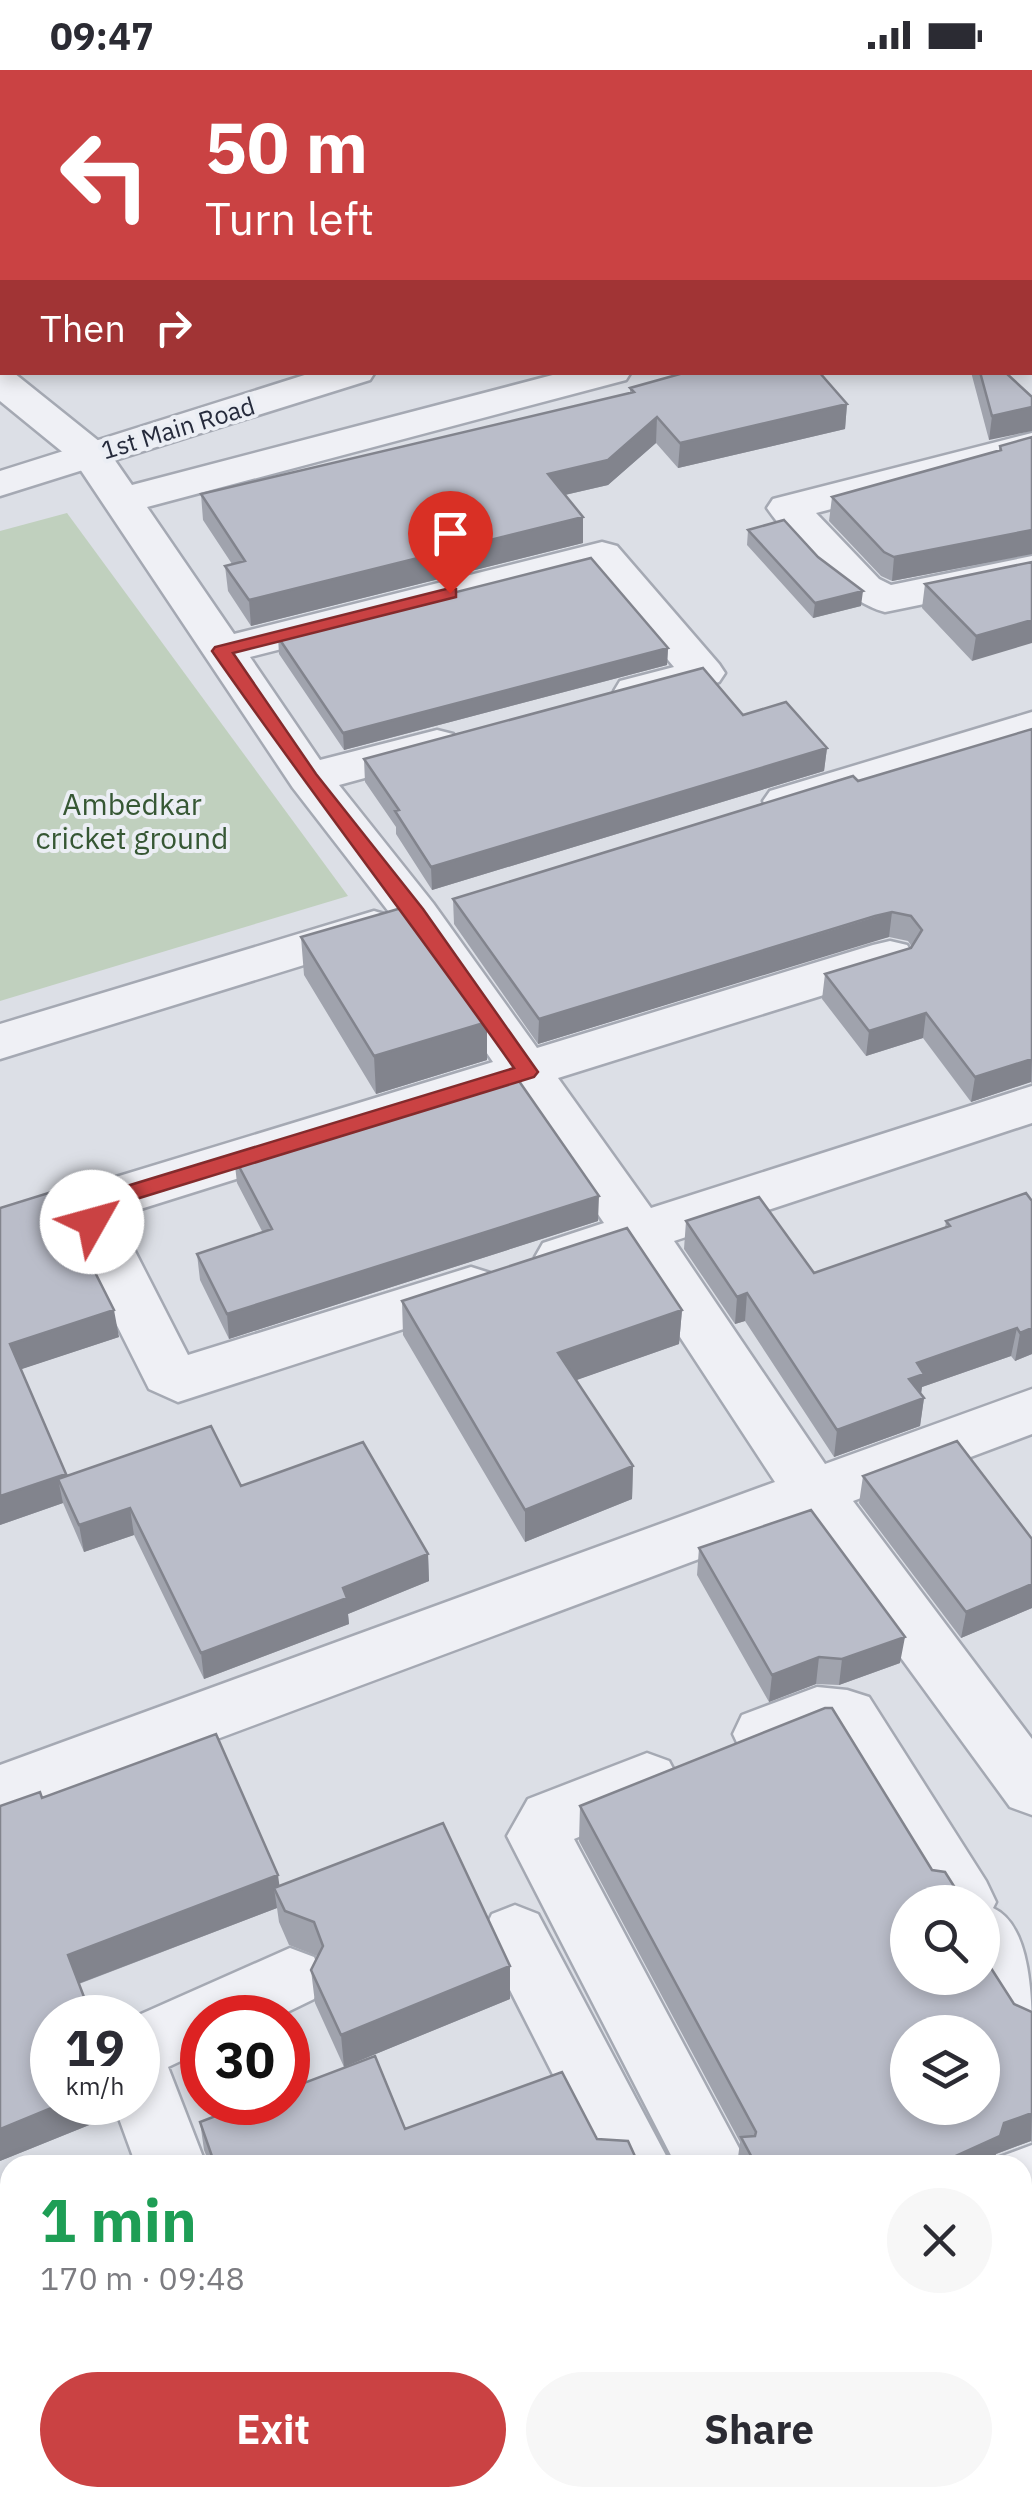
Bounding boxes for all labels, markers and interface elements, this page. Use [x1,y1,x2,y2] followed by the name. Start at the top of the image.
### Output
[50,11,154,60] text: 09:47
[205,101,368,192] text: 50 m
[40,110,170,240] icon: left
[205,189,374,247] text: Turn left
[146,300,201,355] icon: right
[40,303,126,352] text: Then
[97,388,259,467] street label: 1st Main Road
[408,491,493,594] pin
[423,506,478,561] icon: arrive
[35,784,229,857] park label: Ambedkar cricket ground
[40,1170,144,1274] position arrow
[890,1885,1000,2125] map controls
[890,1885,1000,1995] button: search
[180,1995,310,2125] speed limit sign: 30
[65,2015,125,2080] text: 19
[890,2015,1000,2125] button: layers
[66,2069,124,2102] text: km/h
[40,2180,197,2259] text: 1 min
[887,2188,992,2293] button: close
[40,2257,245,2299] text: 170 m · 09:48
[40,2372,506,2487] button: Exit
[526,2372,992,2487] button: Share

